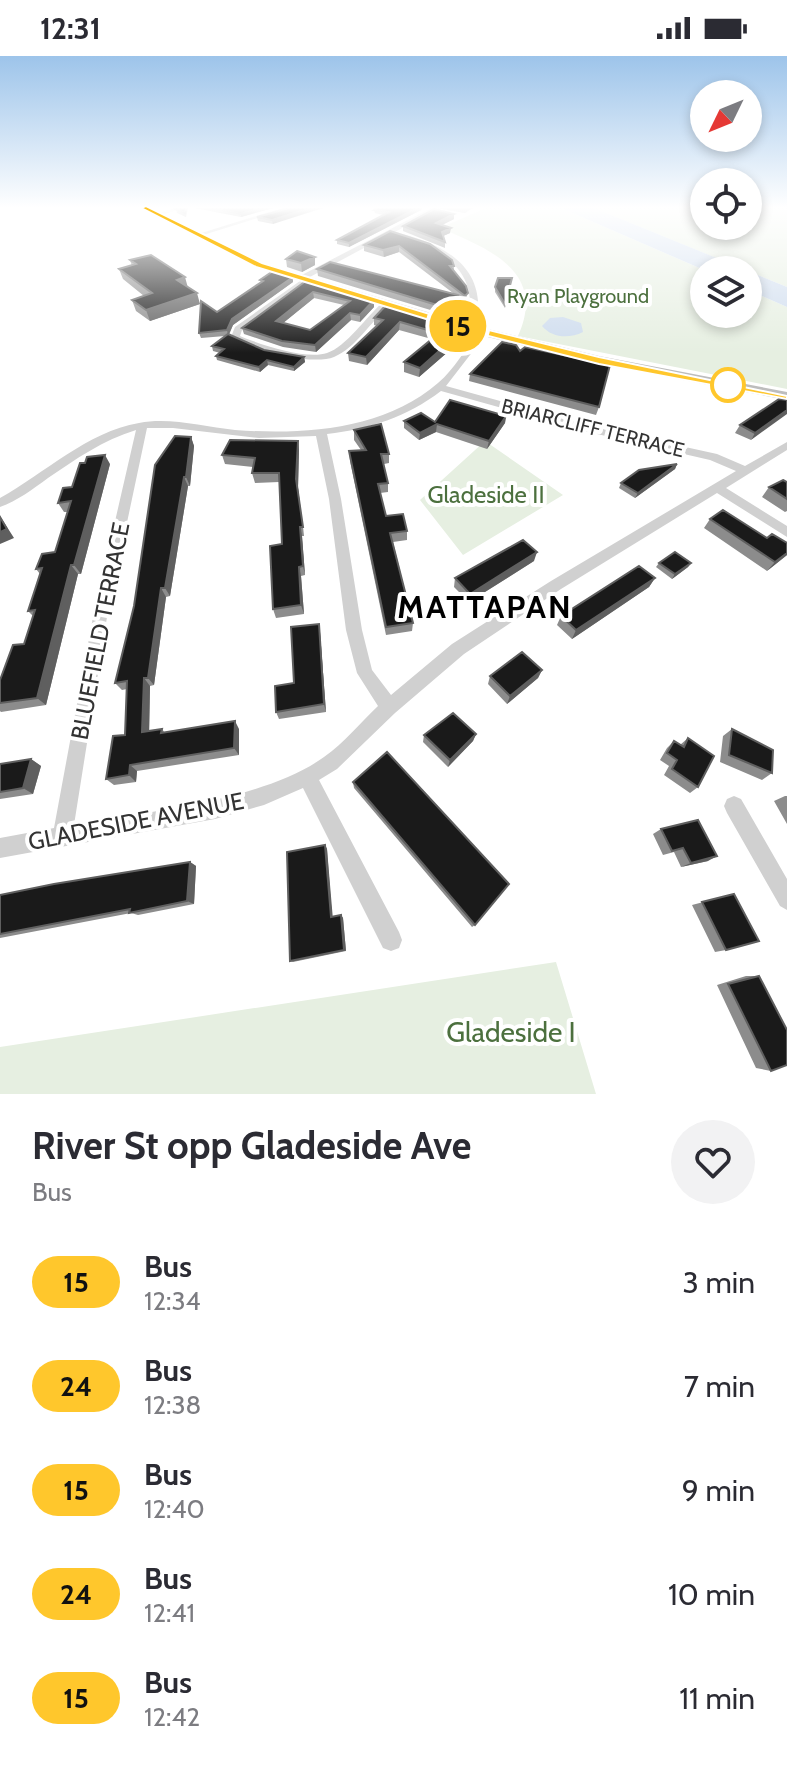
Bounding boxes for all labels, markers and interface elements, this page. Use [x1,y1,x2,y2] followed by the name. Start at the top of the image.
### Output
[40,10,101,47] text: 12:31
[690,80,762,152] north arrow
[690,80,762,328] map controls
[690,168,762,240] button: locate
[690,256,762,328] button: layers
[507,284,649,308] park label: Ryan Playground
[422,300,494,352] line badge: 15
[445,309,471,343] text: 15
[711,368,745,402] unlabelled marker
[499,394,687,462] street label: BRIARCLIFF TERRACE
[427,480,545,509] park label: Gladeside II
[65,520,135,742] street label: BLUEFIELD TERRACE
[397,587,573,626] district label: MATTAPAN
[26,786,246,856] street label: GLADESIDE AVENUE
[446,1015,576,1049] park label: Gladeside I
[671,1120,755,1204] button: heart
[32,1122,471,1169] text: River St opp Gladeside Ave
[32,1176,72,1208] text: Bus
[144,1248,192,1285] text: Bus
[683,1264,755,1301] text: 3 min
[63,1265,89,1299] text: 15
[144,1285,201,1317] text: 12:34
[144,1352,192,1389] text: Bus
[684,1368,755,1405] text: 7 min
[60,1369,92,1403] text: 24
[144,1389,201,1421] text: 12:38
[144,1456,192,1493] text: Bus
[682,1472,755,1509] text: 9 min
[63,1473,89,1507] text: 15
[144,1493,205,1525] text: 12:40
[144,1560,192,1597] text: Bus
[668,1576,755,1613] text: 10 min
[60,1577,92,1611] text: 24
[144,1597,195,1629] text: 12:41
[144,1664,192,1701] text: Bus
[679,1680,755,1717] text: 11 min
[63,1681,89,1715] text: 15
[144,1701,200,1733] text: 12:42

